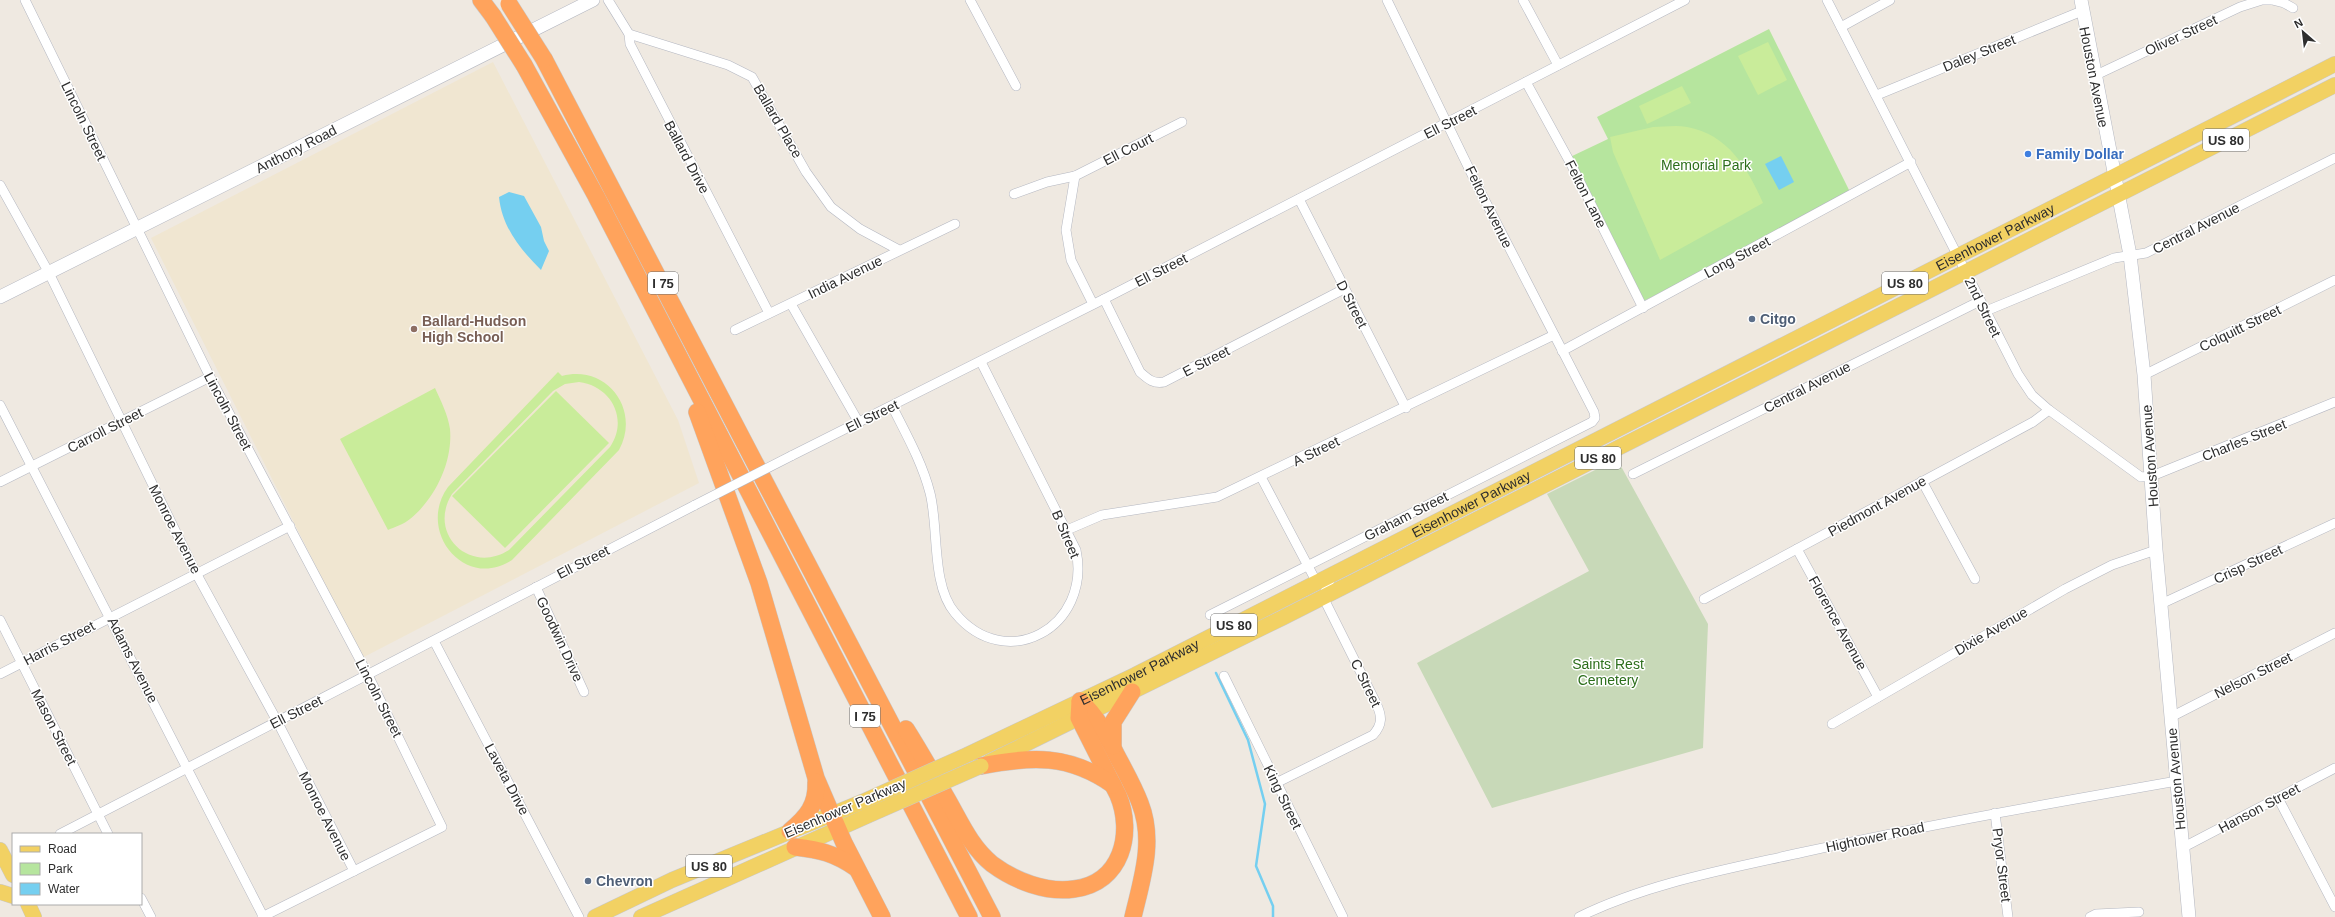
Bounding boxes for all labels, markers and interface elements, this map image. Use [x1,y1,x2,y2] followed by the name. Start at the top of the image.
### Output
[2142,11,2220,59] street label: Oliver Street
[2283,12,2323,52] north arrow
[2292,16,2305,30] text: N
[2076,25,2112,129] street label: Houston Avenue
[1940,31,2018,75] street label: Daley Street
[58,79,110,163] street label: Lincoln Street
[750,81,806,161] street label: Ballard Place
[1421,102,1479,142] street label: Ell Street
[661,118,713,196] street label: Ballard Drive
[253,122,339,176] street label: Anthony Road
[2203,129,2249,151] road number: US 80
[1100,130,1156,168] street label: Ell Court
[2036,146,2124,162] place label: Family Dollar
[2023,149,2033,159] marker: Family Dollar
[1562,157,1610,231] street label: Felton Lane
[1661,157,1752,173] park label: Memorial Park
[1462,163,1516,251] street label: Felton Avenue
[2150,199,2242,257] street label: Central Avenue
[1933,200,2057,274] street label: Eisenhower Parkway
[1701,233,1773,281] street label: Long Street
[1132,250,1190,290] street label: Ell Street
[805,252,885,302] street label: India Avenue
[648,272,678,294] road number: I 75
[1882,272,1928,294] road number: US 80
[1962,274,2004,340] street label: 2nd Street
[1333,277,1371,331] street label: D Street
[2197,301,2283,355] street label: Colquitt Street
[1760,311,1796,327] place label: Citgo
[422,313,526,345] place label: Ballard-Hudson High School
[1747,314,1757,324] marker: Citgo
[409,324,419,334] marker: Ballard-Hudson High School
[1180,342,1232,380] street label: E Street
[1761,358,1853,416] street label: Central Avenue
[201,369,255,453] street label: Lincoln Street
[843,396,901,436] street label: Ell Street
[65,404,145,456] street label: Carroll Street
[2138,404,2162,508] street label: Houston Avenue
[2200,416,2289,464] street label: Charles Street
[1290,433,1342,469] street label: A Street
[1575,447,1621,469] road number: US 80
[1409,467,1533,541] street label: Eisenhower Parkway
[1825,472,1929,540] street label: Piedmont Avenue
[146,482,204,576] street label: Monroe Avenue
[1361,488,1451,544] street label: Graham Street
[1049,508,1083,560] street label: B Street
[2211,541,2285,587] street label: Crisp Street
[554,542,612,582] street label: Ell Street
[1806,573,1871,673] street label: Florence Avenue
[533,594,587,684] street label: Goodwin Drive
[1952,604,2030,658] street label: Dixie Avenue
[1211,614,1257,636] road number: US 80
[105,615,162,706] street label: Adams Avenue
[21,617,98,669] street label: Harris Street
[1077,636,1202,708] street label: Eisenhower Parkway
[2212,649,2295,701] street label: Nelson Street
[352,656,406,740] street label: Lincoln Street
[1348,656,1384,710] street label: C Street
[1572,656,1644,688] park label: Saints Rest Cemetery
[28,686,80,768] street label: Mason Street
[267,692,325,732] street label: Ell Street
[850,705,880,727] road number: I 75
[2164,727,2188,831] street label: Houston Avenue
[481,741,533,818] street label: Laveta Drive
[1261,762,1305,832] street label: King Street
[296,769,354,863] street label: Monroe Avenue
[782,775,908,841] street label: Eisenhower Parkway
[2216,780,2302,836] street label: Hanson Street
[1824,819,1926,855] street label: Hightower Road
[1990,827,2015,903] street label: Pryor Street
[12,833,142,905] legend
[48,842,77,856] text: Road
[686,855,732,877] road number: US 80
[48,862,74,876] text: Park
[596,873,653,889] place label: Chevron
[583,876,593,886] marker: Chevron
[48,882,80,896] text: Water

